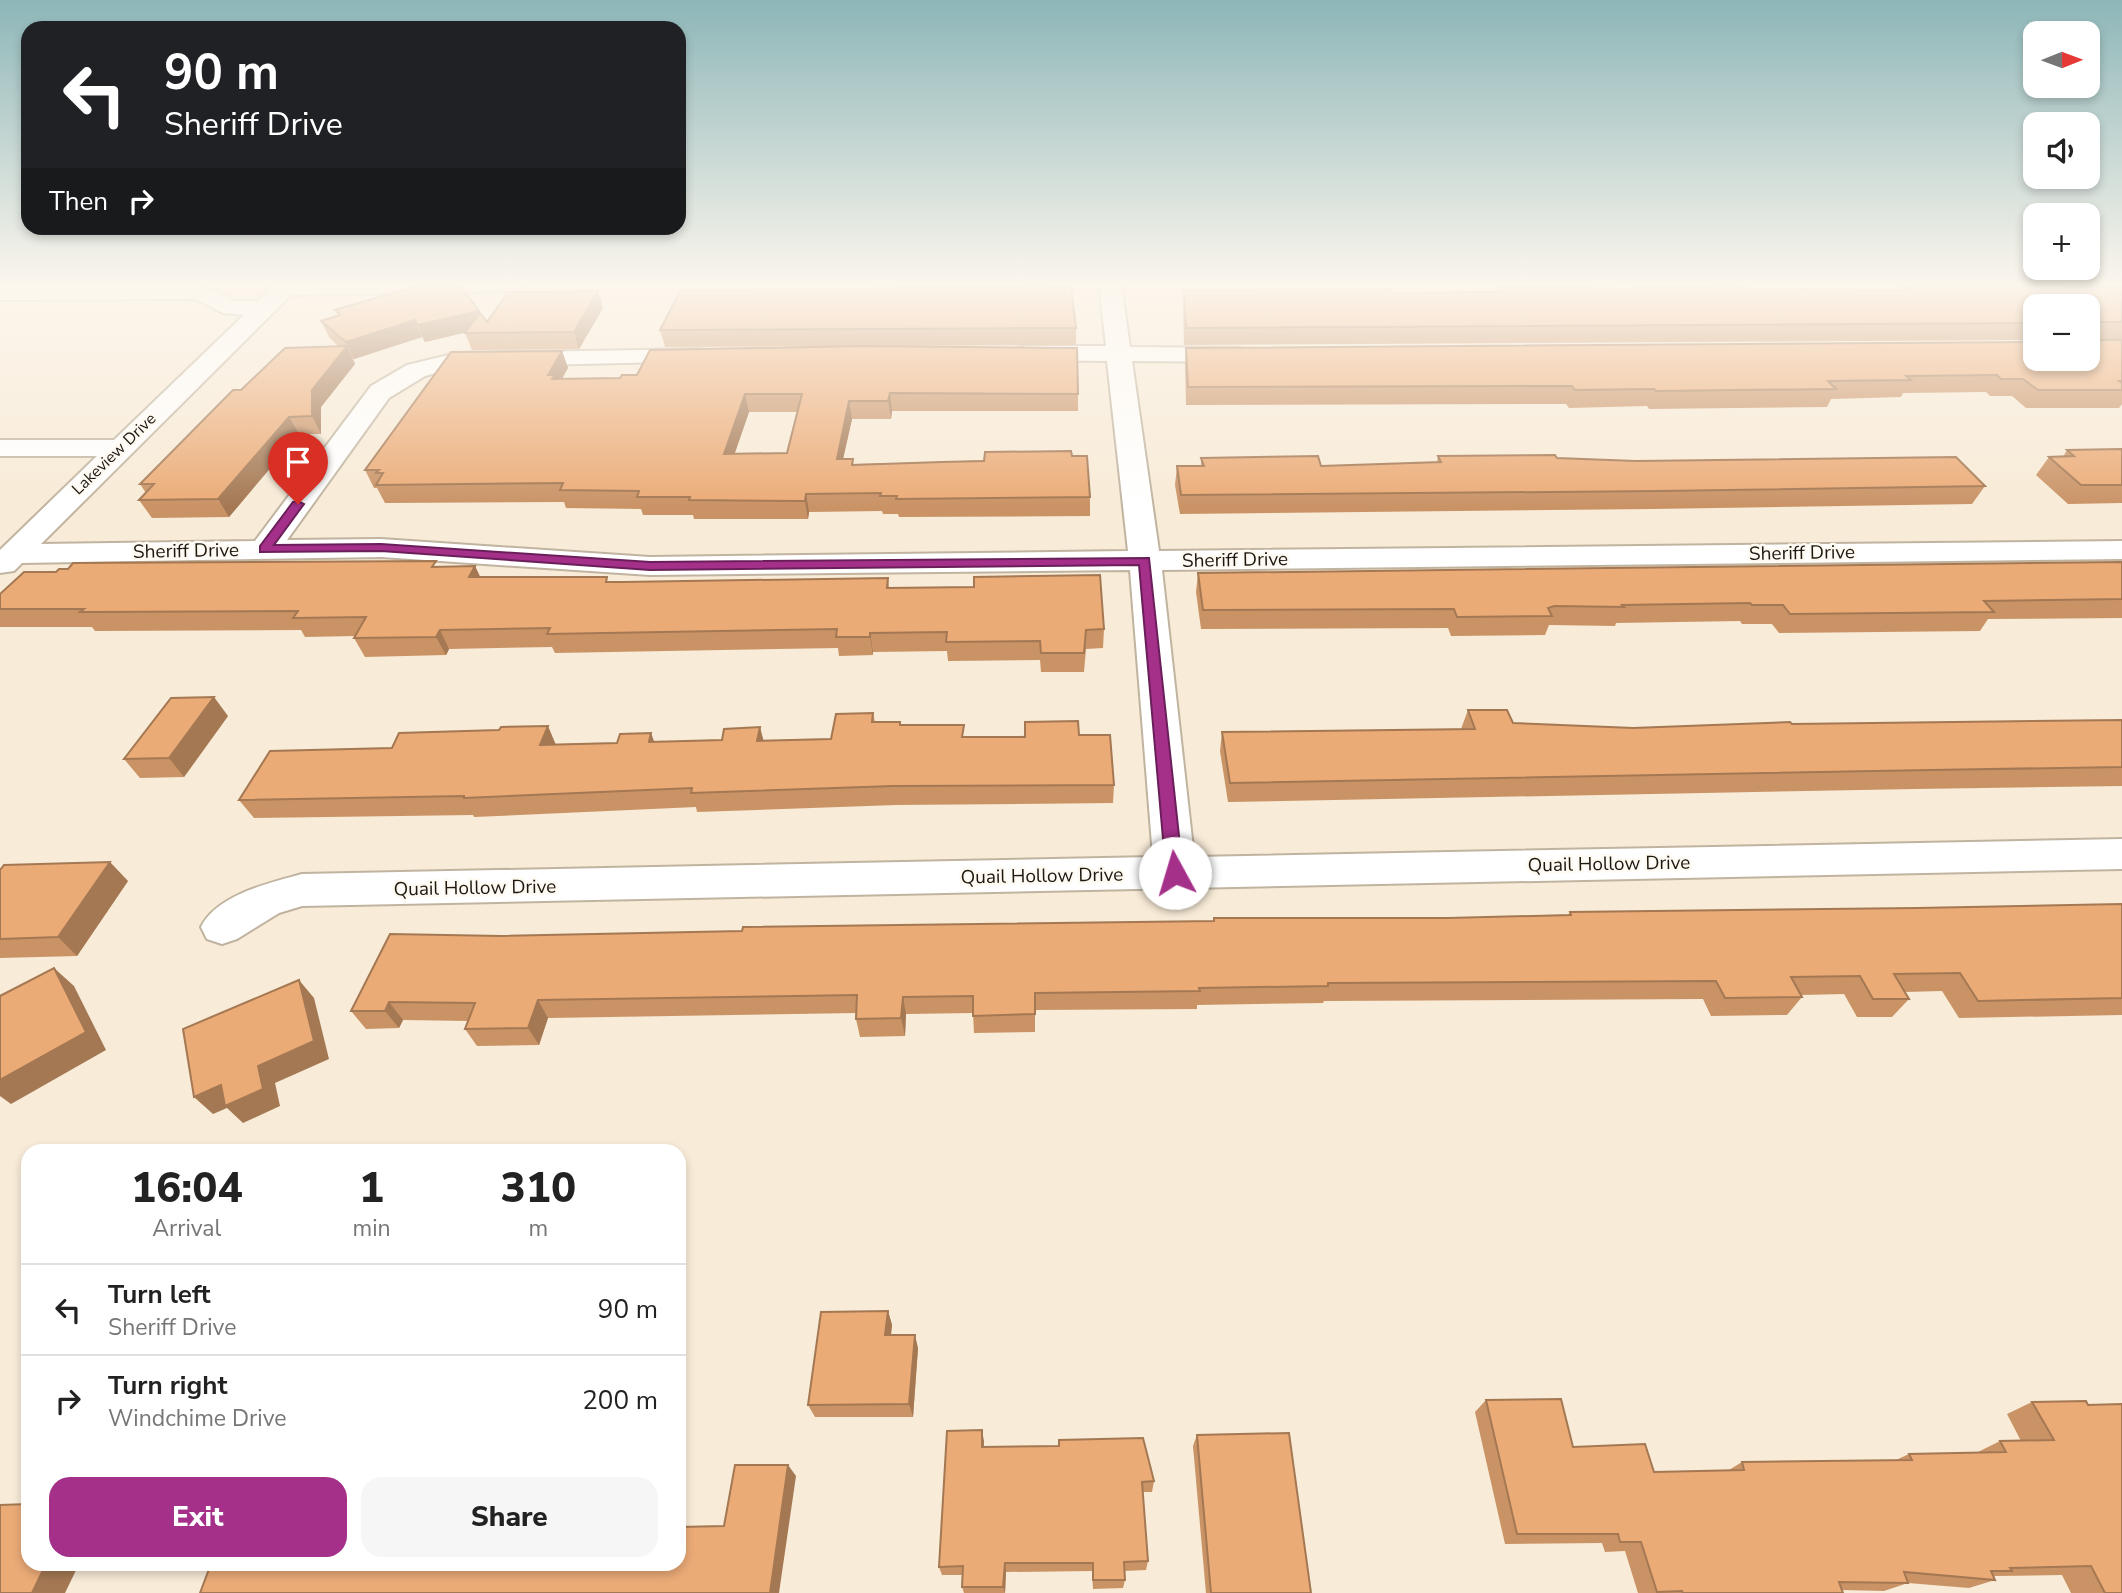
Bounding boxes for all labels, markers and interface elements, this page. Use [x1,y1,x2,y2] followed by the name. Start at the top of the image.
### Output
[2023,21,2100,98] north arrow
[2023,21,2100,371] map controls
[164,39,279,106] text: 90 m
[49,49,140,140] icon: left
[164,103,343,146] text: Sheriff Drive
[2023,112,2100,189] button: sound
[122,182,160,220] icon: right
[49,184,108,219] text: Then
[2023,203,2100,280] button: +
[2023,294,2100,371] button: −
[67,408,161,500] street label: Lakeview Drive
[268,432,328,504] pin
[279,443,317,481] icon: arrive
[133,537,239,565] street label: Sheriff Drive
[1749,539,1855,567] street label: Sheriff Drive
[1182,546,1288,574] street label: Sheriff Drive
[1138,836,1212,910] position arrow
[1527,850,1691,878] street label: Quail Hollow Drive
[960,862,1124,890] street label: Quail Hollow Drive
[393,874,557,902] street label: Quail Hollow Drive
[131,1160,243,1217] text: 16:04
[359,1160,384,1217] text: 1
[501,1160,576,1217] text: 310
[152,1213,221,1244] text: Arrival
[353,1213,391,1244] text: min
[528,1213,548,1244] text: m
[108,1277,211,1312] text: Turn left
[49,1291,87,1329] icon: left
[598,1292,658,1327] text: 90 m
[108,1312,236,1343] text: Sheriff Drive
[108,1368,227,1403] text: Turn right
[49,1382,87,1420] icon: right
[582,1383,658,1418] text: 200 m
[108,1403,287,1434] text: Windchime Drive
[49,1477,347,1557] button: Exit
[361,1477,658,1557] button: Share

